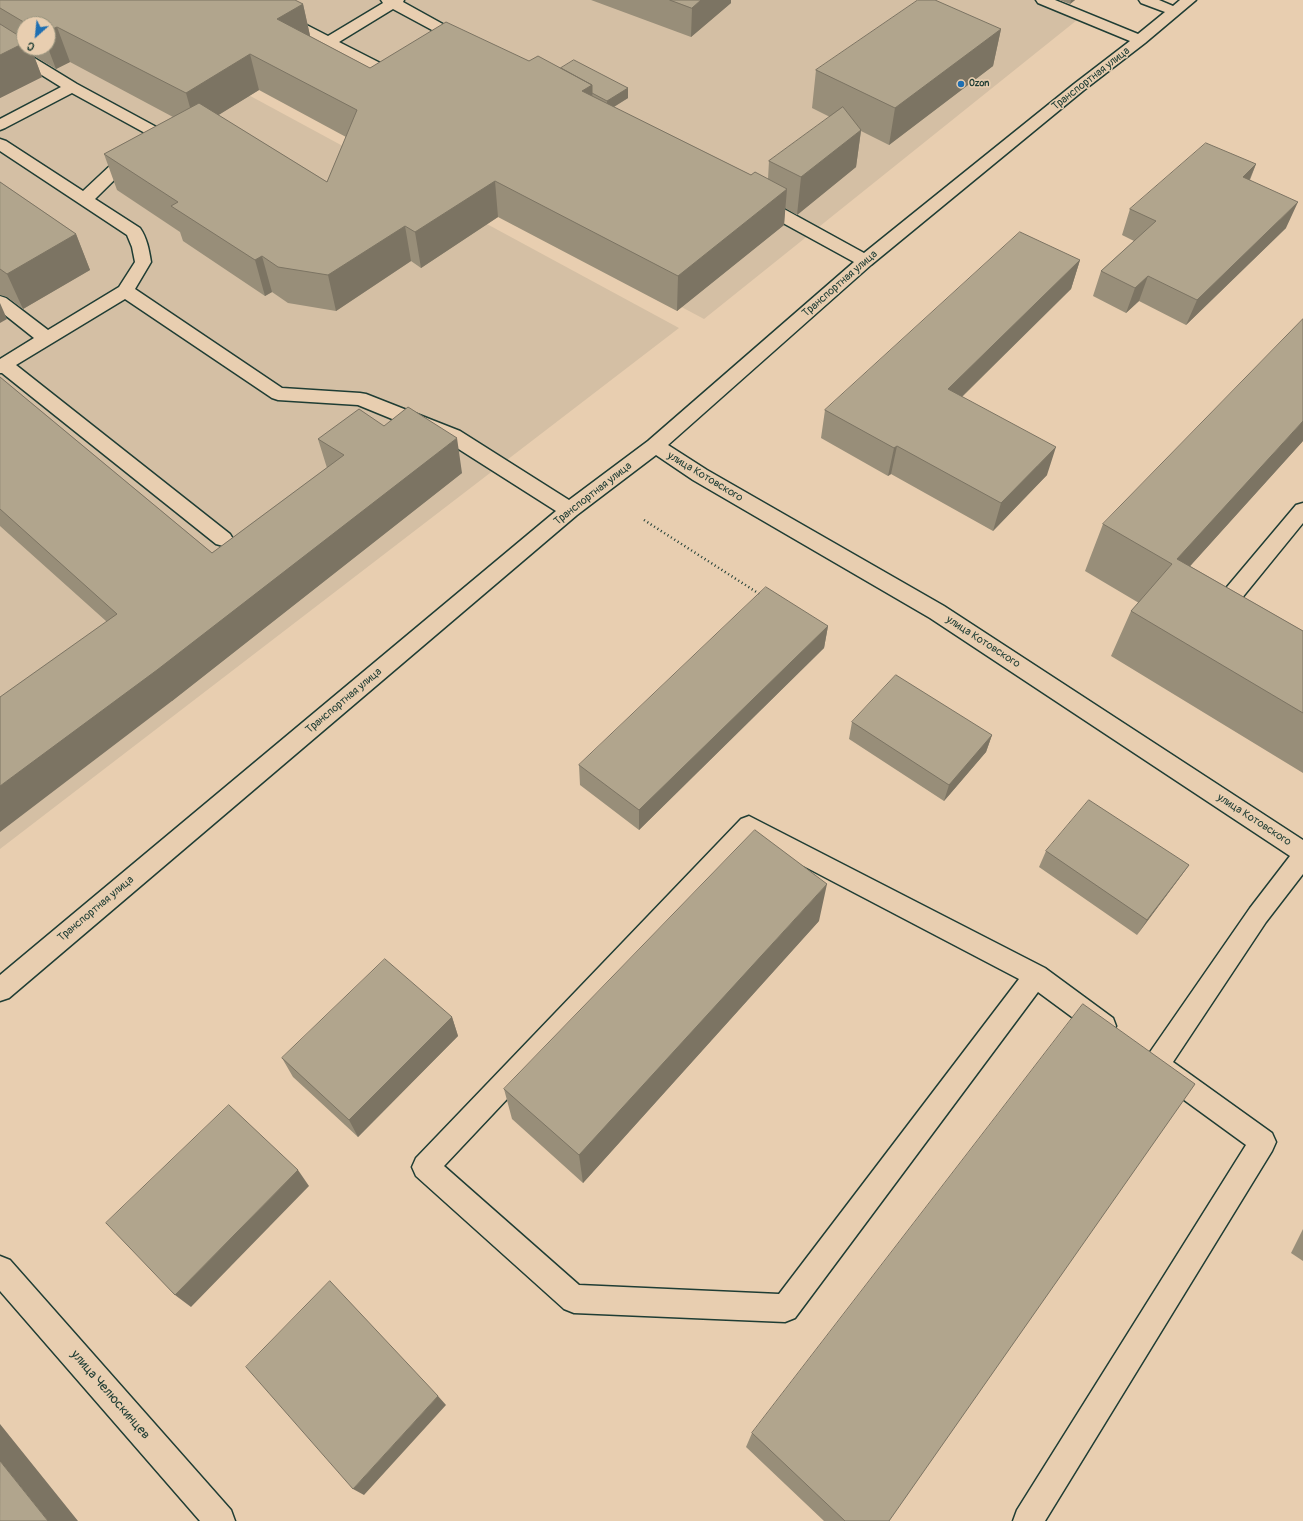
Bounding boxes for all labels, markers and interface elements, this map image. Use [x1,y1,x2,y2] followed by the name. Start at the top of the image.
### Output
[16,16,56,56] north arrow
[25,39,37,54] text: С
[1049,44,1133,114] street label: Транспортная улица
[956,79,966,89] marker: Ozon
[969,79,989,89] place label: Ozon
[800,248,880,320] street label: Транспортная улица
[665,449,745,505] street label: улица Котовского
[551,459,635,529] street label: Транспортная улица
[943,613,1023,671] street label: улица Котовского
[303,665,385,737] street label: Транспортная улица
[1214,791,1294,849] street label: улица Котовского
[55,873,137,945] street label: Транспортная улица
[67,1347,153,1443] street label: улица Челюскинцев

